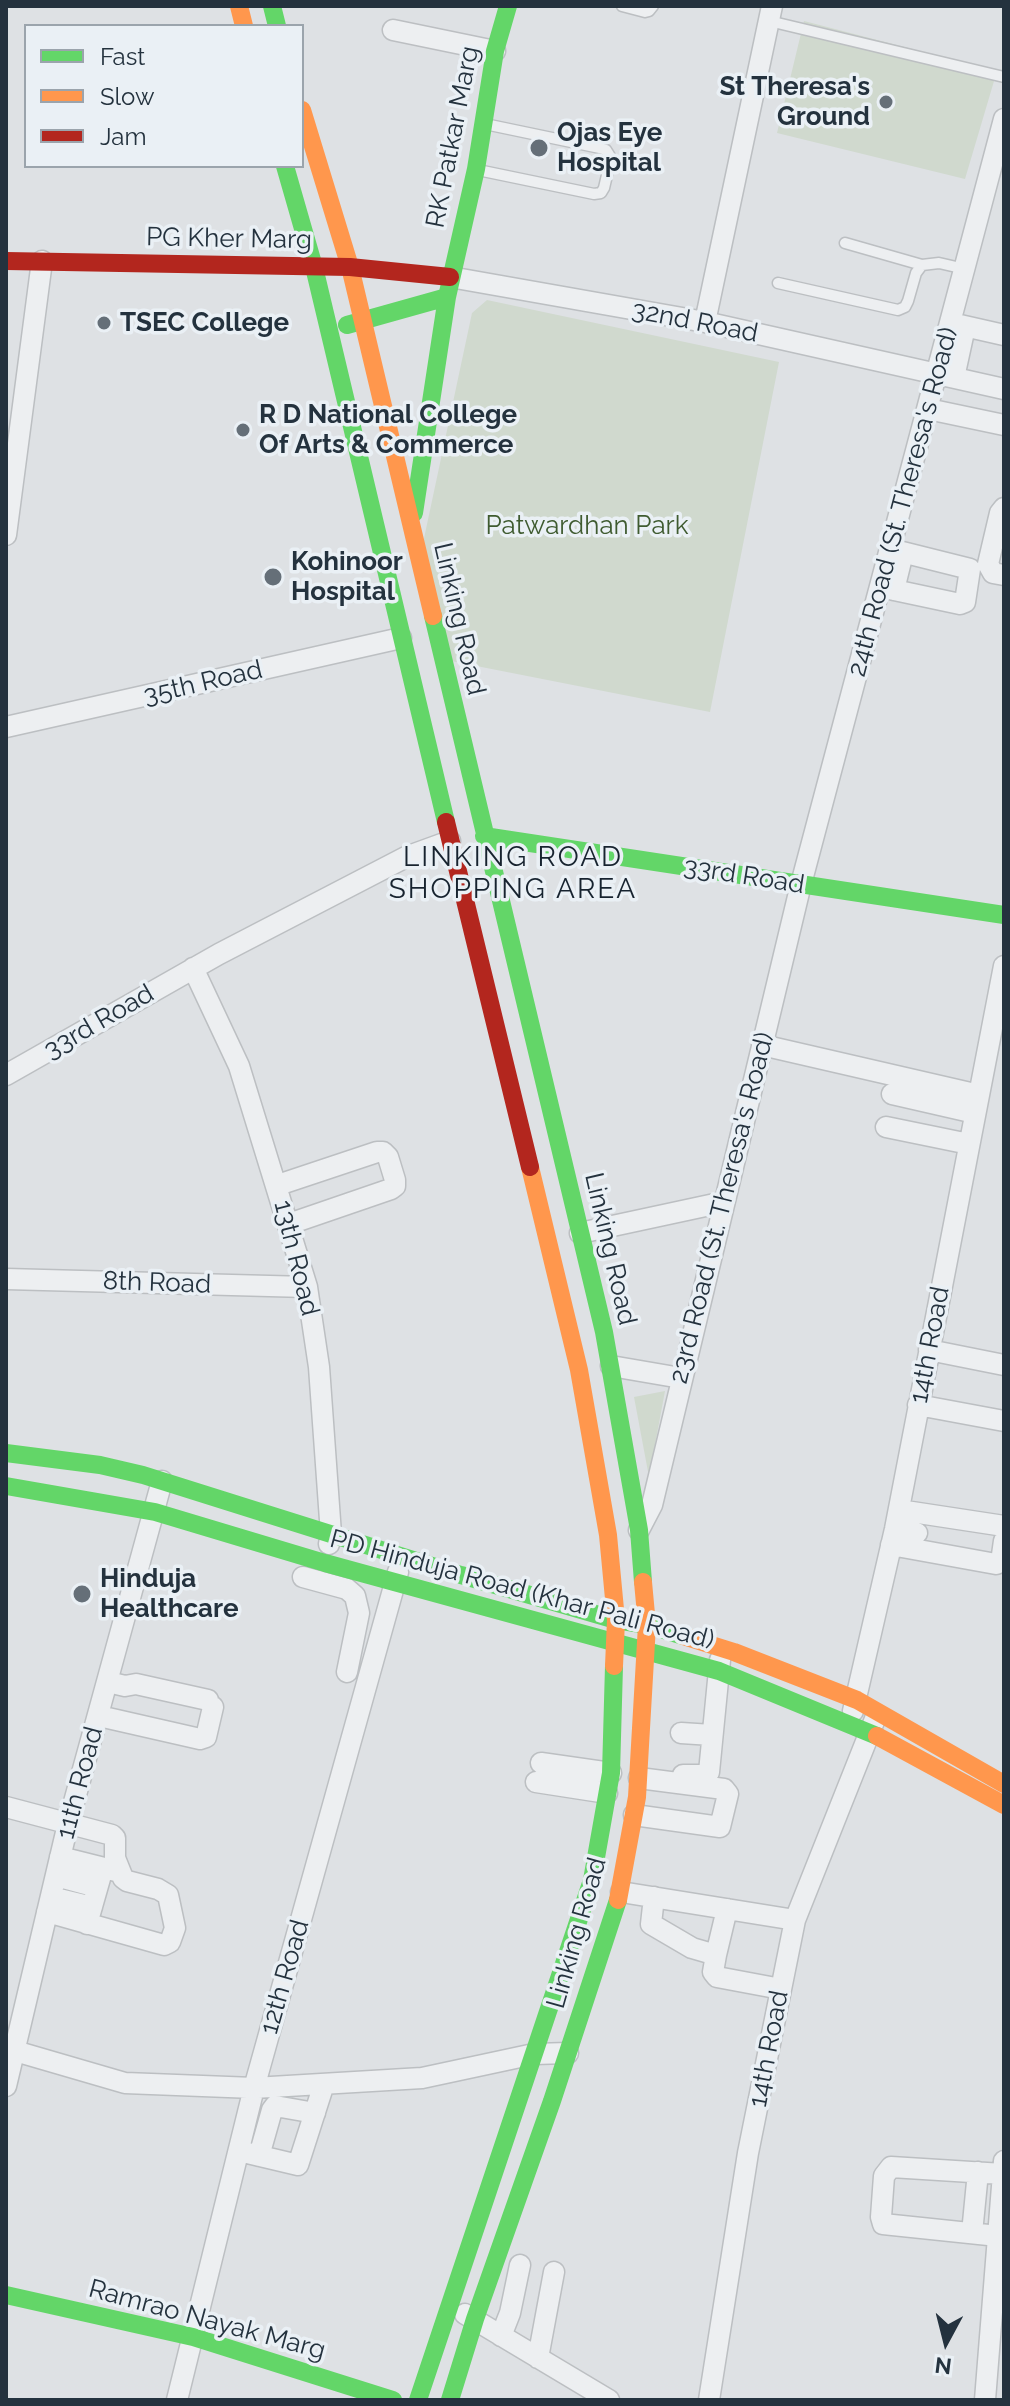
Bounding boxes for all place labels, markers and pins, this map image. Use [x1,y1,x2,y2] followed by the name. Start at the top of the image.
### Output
[719,71,870,132] place label: St Theresa's Ground
[877,93,895,111] marker: St Theresa's Ground
[557,117,662,178] place label: Ojas Eye Hospital
[528,137,550,159] marker: Ojas Eye Hospital
[120,307,289,339] place label: TSEC College
[95,314,113,332] marker: TSEC College
[259,399,517,460] place label: R D National College Of Arts & Commerce
[234,421,252,439] marker: R D National College Of Arts & Commerce
[291,546,403,608] place label: Kohinoor Hospital
[262,566,284,588] marker: Kohinoor Hospital
[100,1563,238,1624] place label: Hinduja Healthcare
[71,1583,93,1605] marker: Hinduja Healthcare

